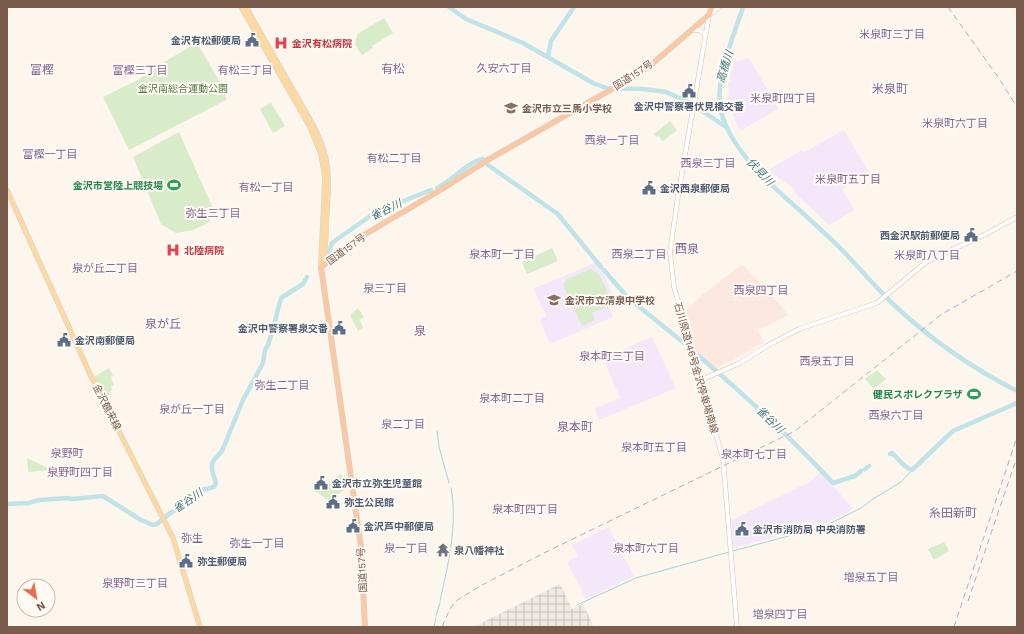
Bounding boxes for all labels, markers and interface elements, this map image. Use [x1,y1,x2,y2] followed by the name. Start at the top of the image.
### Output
[859,28,925,41] district label: 米泉町三丁目
[244,32,260,48] public building icon: 金沢有松郵便局
[171,35,241,46] place label: 金沢有松郵便局
[273,35,289,51] hospital icon: 金沢有松病院
[292,38,352,49] place label: 金沢有松病院
[714,48,736,85] water label: 高橋川
[611,58,655,92] street label: 国道157号
[381,62,405,76] district label: 有松
[477,62,532,75] district label: 久安六丁目
[30,63,54,77] district label: 富樫
[113,64,168,77] district label: 富樫三丁目
[218,64,273,77] district label: 有松三丁目
[872,82,908,96] district label: 米泉町
[138,83,228,94] park label: 金沢南総合運動公園
[681,83,697,99] public building icon: 金沢中警察署伏見橋交番
[750,92,816,105] district label: 米泉町四丁目
[503,100,519,116] school or university icon: 金沢市立三馬小学校
[634,101,744,112] place label: 金沢中警察署伏見橋交番
[522,103,612,114] place label: 金沢市立三馬小学校
[922,117,988,130] district label: 米泉町六丁目
[585,134,640,147] district label: 西泉一丁目
[23,148,78,161] district label: 富樫一丁目
[367,152,422,165] district label: 有松二丁目
[744,156,777,189] water label: 伏見川
[681,157,736,170] district label: 西泉三丁目
[815,173,881,186] district label: 米泉町五丁目
[166,177,182,193] sports icon: 金沢市営陸上競技場
[73,180,163,191] place label: 金沢市営陸上競技場
[641,180,657,196] public building icon: 金沢西泉郵便局
[239,181,294,194] district label: 有松一丁目
[660,183,730,194] place label: 金沢西泉郵便局
[368,197,405,223] water label: 雀谷川
[186,207,241,220] district label: 弥生三丁目
[963,227,979,243] public building icon: 西金沢駅前郵便局
[880,230,960,241] place label: 西金沢駅前郵便局
[324,231,368,267] street label: 国道157号
[165,242,181,258] hospital icon: 北陸病院
[675,242,699,256] district label: 西泉
[184,245,224,256] place label: 北陸病院
[469,248,535,261] district label: 泉本町一丁目
[612,248,667,261] district label: 西泉二丁目
[894,249,960,262] district label: 米泉町八丁目
[72,262,138,275] district label: 泉が丘二丁目
[363,282,407,295] district label: 泉三丁目
[734,284,789,297] district label: 西泉四丁目
[546,292,562,308] school or university icon: 金沢市立清泉中学校
[565,295,655,306] place label: 金沢市立清泉中学校
[672,301,720,435] street label: 石川県道146号金沢停車場南線
[145,317,181,331] district label: 泉が丘
[331,320,347,336] public building icon: 金沢中警察署泉交番
[238,323,328,334] place label: 金沢中警察署泉交番
[414,324,426,338] district label: 泉
[56,332,72,348] public building icon: 金沢南郵便局
[75,335,135,346] place label: 金沢南郵便局
[579,350,645,363] district label: 泉本町三丁目
[800,355,855,368] district label: 西泉五丁目
[255,379,310,392] district label: 弥生二丁目
[91,382,123,432] street label: 金沢鶴来線
[966,386,982,402] sports icon: 健民スポレクプラザ
[872,389,963,400] place label: 健民スポレクプラザ
[479,392,545,405] district label: 泉本町二丁目
[159,403,225,416] district label: 泉が丘一丁目
[754,404,787,437] water label: 雀谷川
[869,409,924,422] district label: 西泉六丁目
[381,418,425,431] district label: 泉二丁目
[557,420,593,434] district label: 泉本町
[621,441,687,454] district label: 泉本町五丁目
[51,447,84,460] district label: 泉野町
[721,448,787,461] district label: 泉本町七丁目
[47,466,113,479] district label: 泉野町四丁目
[313,475,329,491] public building icon: 金沢市立弥生児童館
[332,478,422,489] place label: 金沢市立弥生児童館
[171,486,206,516] water label: 雀谷川
[325,494,341,510] public building icon: 弥生公民館
[344,497,394,508] place label: 弥生公民館
[492,503,558,516] district label: 泉本町四丁目
[929,506,977,520] district label: 糸田新町
[345,518,361,534] public building icon: 金沢芦中郵便局
[364,521,434,532] place label: 金沢芦中郵便局
[734,521,750,537] public building icon: 金沢市消防局 中央消防署
[753,524,866,535] place label: 金沢市消防局 中央消防署
[181,532,203,545] district label: 弥生
[230,537,285,550] district label: 弥生一丁目
[384,542,428,555] district label: 泉一丁目
[435,542,451,558] temple icon: 泉八幡神社
[613,542,679,555] district label: 泉本町六丁目
[454,545,505,556] place label: 泉八幡神社
[355,547,369,593] street label: 国道157号
[178,553,194,569] public building icon: 弥生郵便局
[197,556,247,567] place label: 弥生郵便局
[844,571,899,584] district label: 増泉五丁目
[102,577,168,590] district label: 泉野町三丁目
[16,578,56,618] north arrow
[34,598,48,614] text: N
[753,608,808,621] district label: 増泉四丁目

